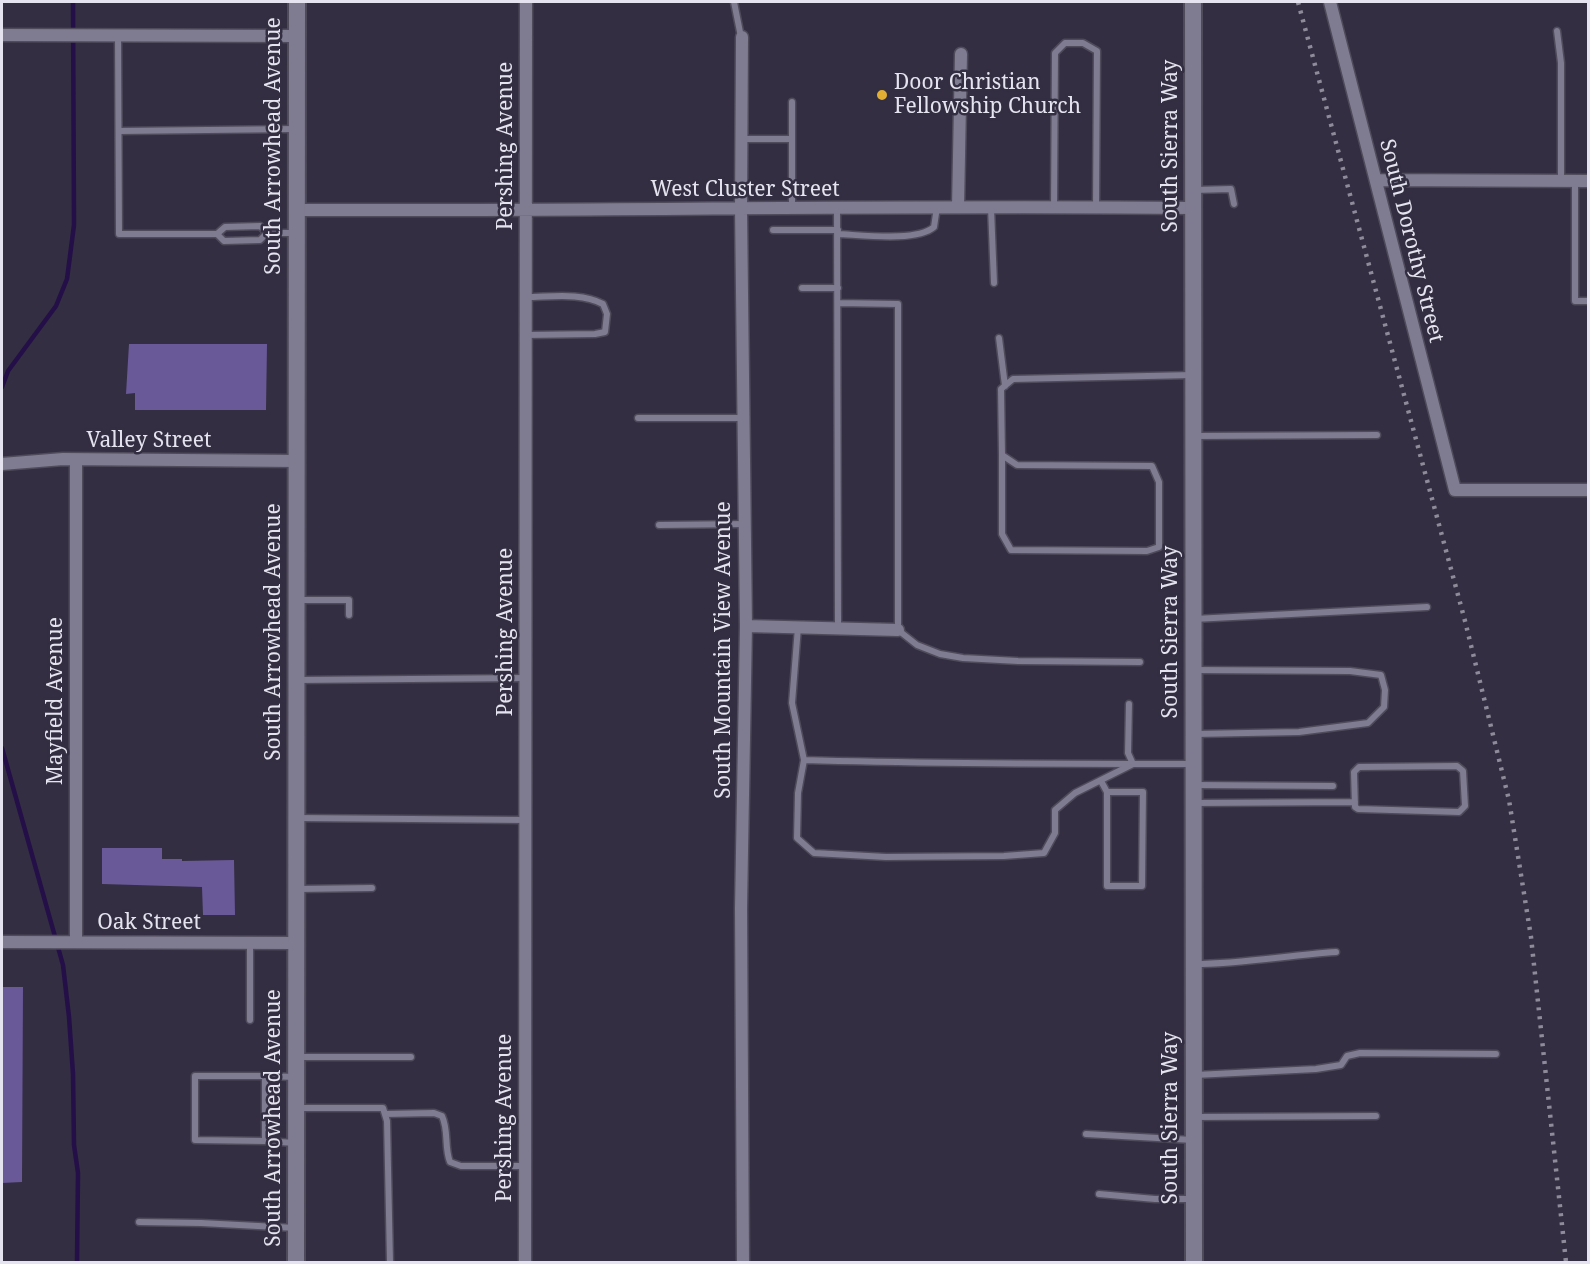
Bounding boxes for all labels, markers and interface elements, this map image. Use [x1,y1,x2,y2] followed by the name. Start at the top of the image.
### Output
[261,17,287,275] street label: South Arrowhead Avenue
[1158,60,1184,232] street label: South Sierra Way
[493,62,519,230] street label: Pershing Avenue
[894,70,1081,120] place label: Door Christian Fellowship Church
[875,88,889,102] marker: Door Christian Fellowship Church
[1374,137,1448,345] street label: South Dorothy Street
[650,177,840,203] street label: West Cluster Street
[87,428,211,454] street label: Valley Street
[711,501,737,799] street label: South Mountain View Avenue
[261,503,287,761] street label: South Arrowhead Avenue
[1158,546,1184,718] street label: South Sierra Way
[493,548,519,716] street label: Pershing Avenue
[43,617,69,785] street label: Mayfield Avenue
[97,910,201,936] street label: Oak Street
[261,989,287,1247] street label: South Arrowhead Avenue
[1158,1032,1184,1204] street label: South Sierra Way
[492,1034,518,1202] street label: Pershing Avenue

